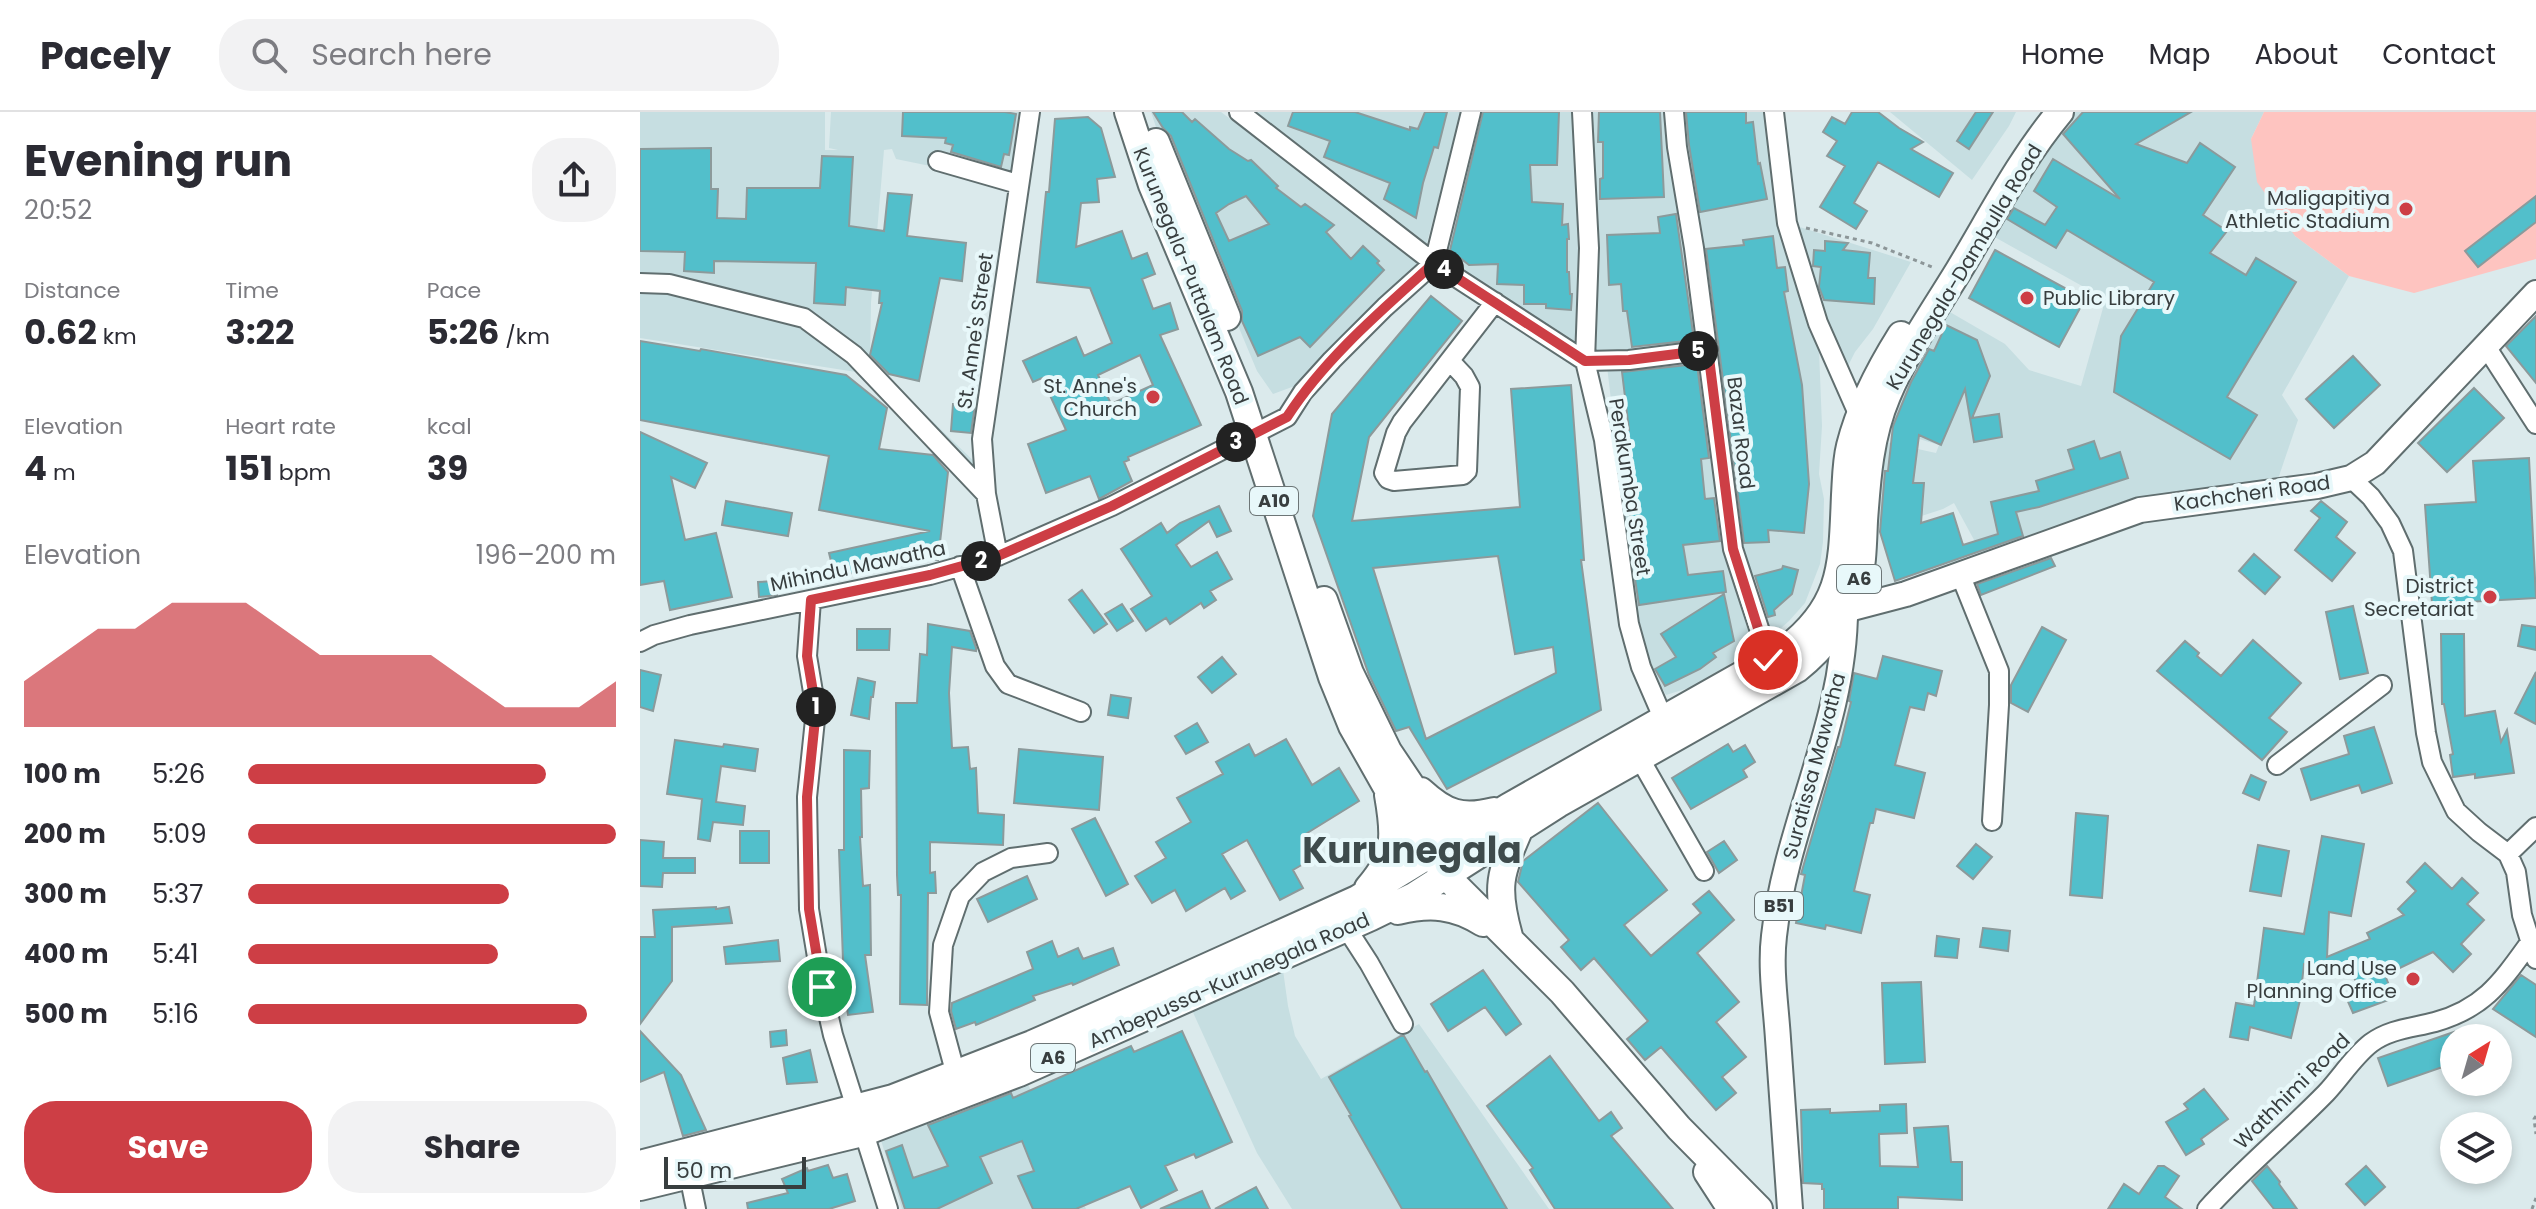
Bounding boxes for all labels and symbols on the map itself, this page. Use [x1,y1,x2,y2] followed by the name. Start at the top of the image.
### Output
[1879,139,2049,395] street label: Kurunegala-Dambulla Road
[1126,143,1256,409] street label: Kurunegala-Puttalam Road
[2225,184,2390,235] place label: Maligapitiya Athletic Stadium
[2397,200,2415,218] marker: Maligapitiya Athletic Stadium
[1424,249,1464,289] pin: 4
[950,251,1000,411] street label: St. Anne's Street
[2043,284,2175,312] place label: Public Library
[2018,289,2036,307] marker: Public Library
[1678,331,1718,371] pin: 5
[1043,372,1137,423] place label: St. Anne's Church
[1720,375,1762,491] street label: Bazar Road
[1144,388,1162,406] marker: St. Anne's Church
[1602,396,1658,578] street label: Perakumba Street
[1216,422,1256,462] pin: 3
[2172,468,2332,518] street label: Kachcheri Road
[1250,487,1298,515] road number: A10
[768,534,948,598] street label: Mihindu Mawatha
[961,541,1001,581] pin: 2
[1837,565,1881,593] road number: A6
[2364,572,2474,623] place label: District Secretariat
[2481,588,2499,606] marker: District Secretariat
[1734,626,1802,694] pin
[1776,670,1852,862] street label: Suratissa Mawatha
[796,687,836,727] pin: 1
[1302,825,1522,876] district label: Kurunegala
[1755,892,1803,920] road number: B51
[1084,905,1374,1055] street label: Ambepussa-Kurunegala Road
[788,953,856,1021] pin
[2246,954,2397,1005] place label: Land Use Planning Office
[2404,970,2422,988] marker: Land Use Planning Office
[2440,1024,2512,1096] north arrow
[2228,1027,2356,1155] street label: Wathhimi Road
[1031,1044,1075,1072] road number: A6
[664,1153,806,1189] scale bar

